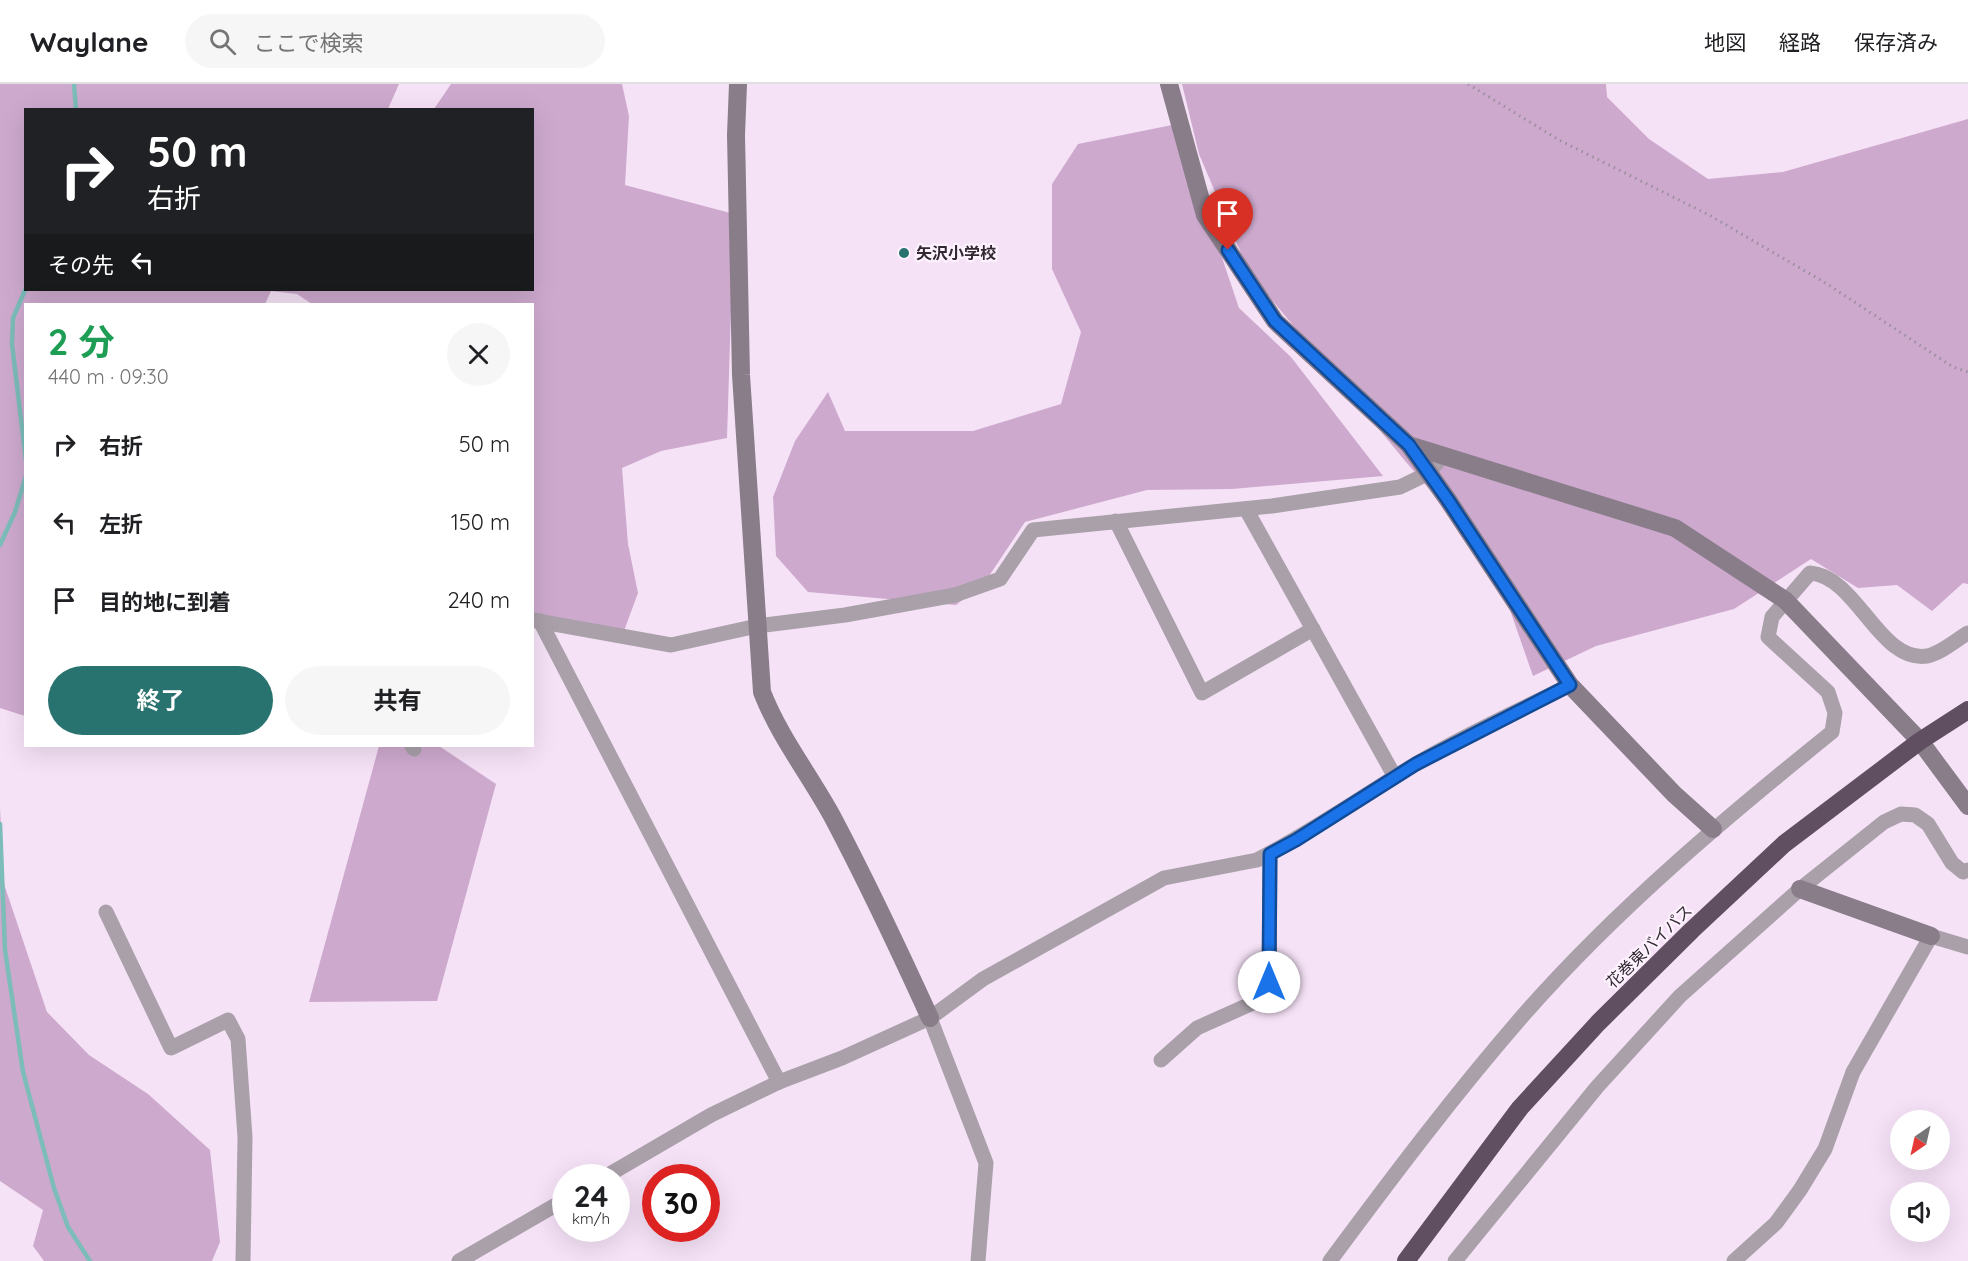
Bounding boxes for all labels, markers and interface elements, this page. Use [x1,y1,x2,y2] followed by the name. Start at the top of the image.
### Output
[185,14,605,68] search box
[30,24,149,59] text: Waylane
[206,25,239,58] icon: search
[254,29,364,57] text: ここで検索
[1704,29,1746,55] text: 地図
[1779,29,1821,55] text: 経路
[1854,29,1938,55] text: 保存済み
[147,125,247,178] text: 50 m
[48,132,126,210] icon: right
[147,181,201,215] text: 右折
[1202,188,1253,250] pin
[1211,197,1244,230] icon: arrive
[916,243,996,263] place label: 矢沢小学校
[126,246,159,279] icon: left
[897,246,911,260] marker: 矢沢小学校
[48,251,114,279] text: その先
[48,319,115,364] text: 2 分
[447,323,510,386] button: close
[48,364,169,389] text: 440 m · 09:30
[48,428,81,461] icon: right
[459,430,510,458] text: 50 m
[99,432,143,460] text: 右折
[48,506,81,539] icon: left
[451,508,510,536] text: 150 m
[99,510,143,538] text: 左折
[48,584,81,617] icon: arrive
[447,586,510,614] text: 240 m
[99,588,231,616] text: 目的地に到着
[48,666,273,735] button: 終了
[285,666,510,735] button: 共有
[1602,900,1696,992] street label: 花巻東バイパス
[1237,950,1301,1014] position arrow
[1890,1110,1950,1170] north arrow
[1890,1110,1950,1242] map controls
[642,1164,720,1242] speed limit sign: 30
[574,1177,608,1215] text: 24
[1890,1182,1950,1242] button: sound
[572,1209,610,1228] text: km/h

